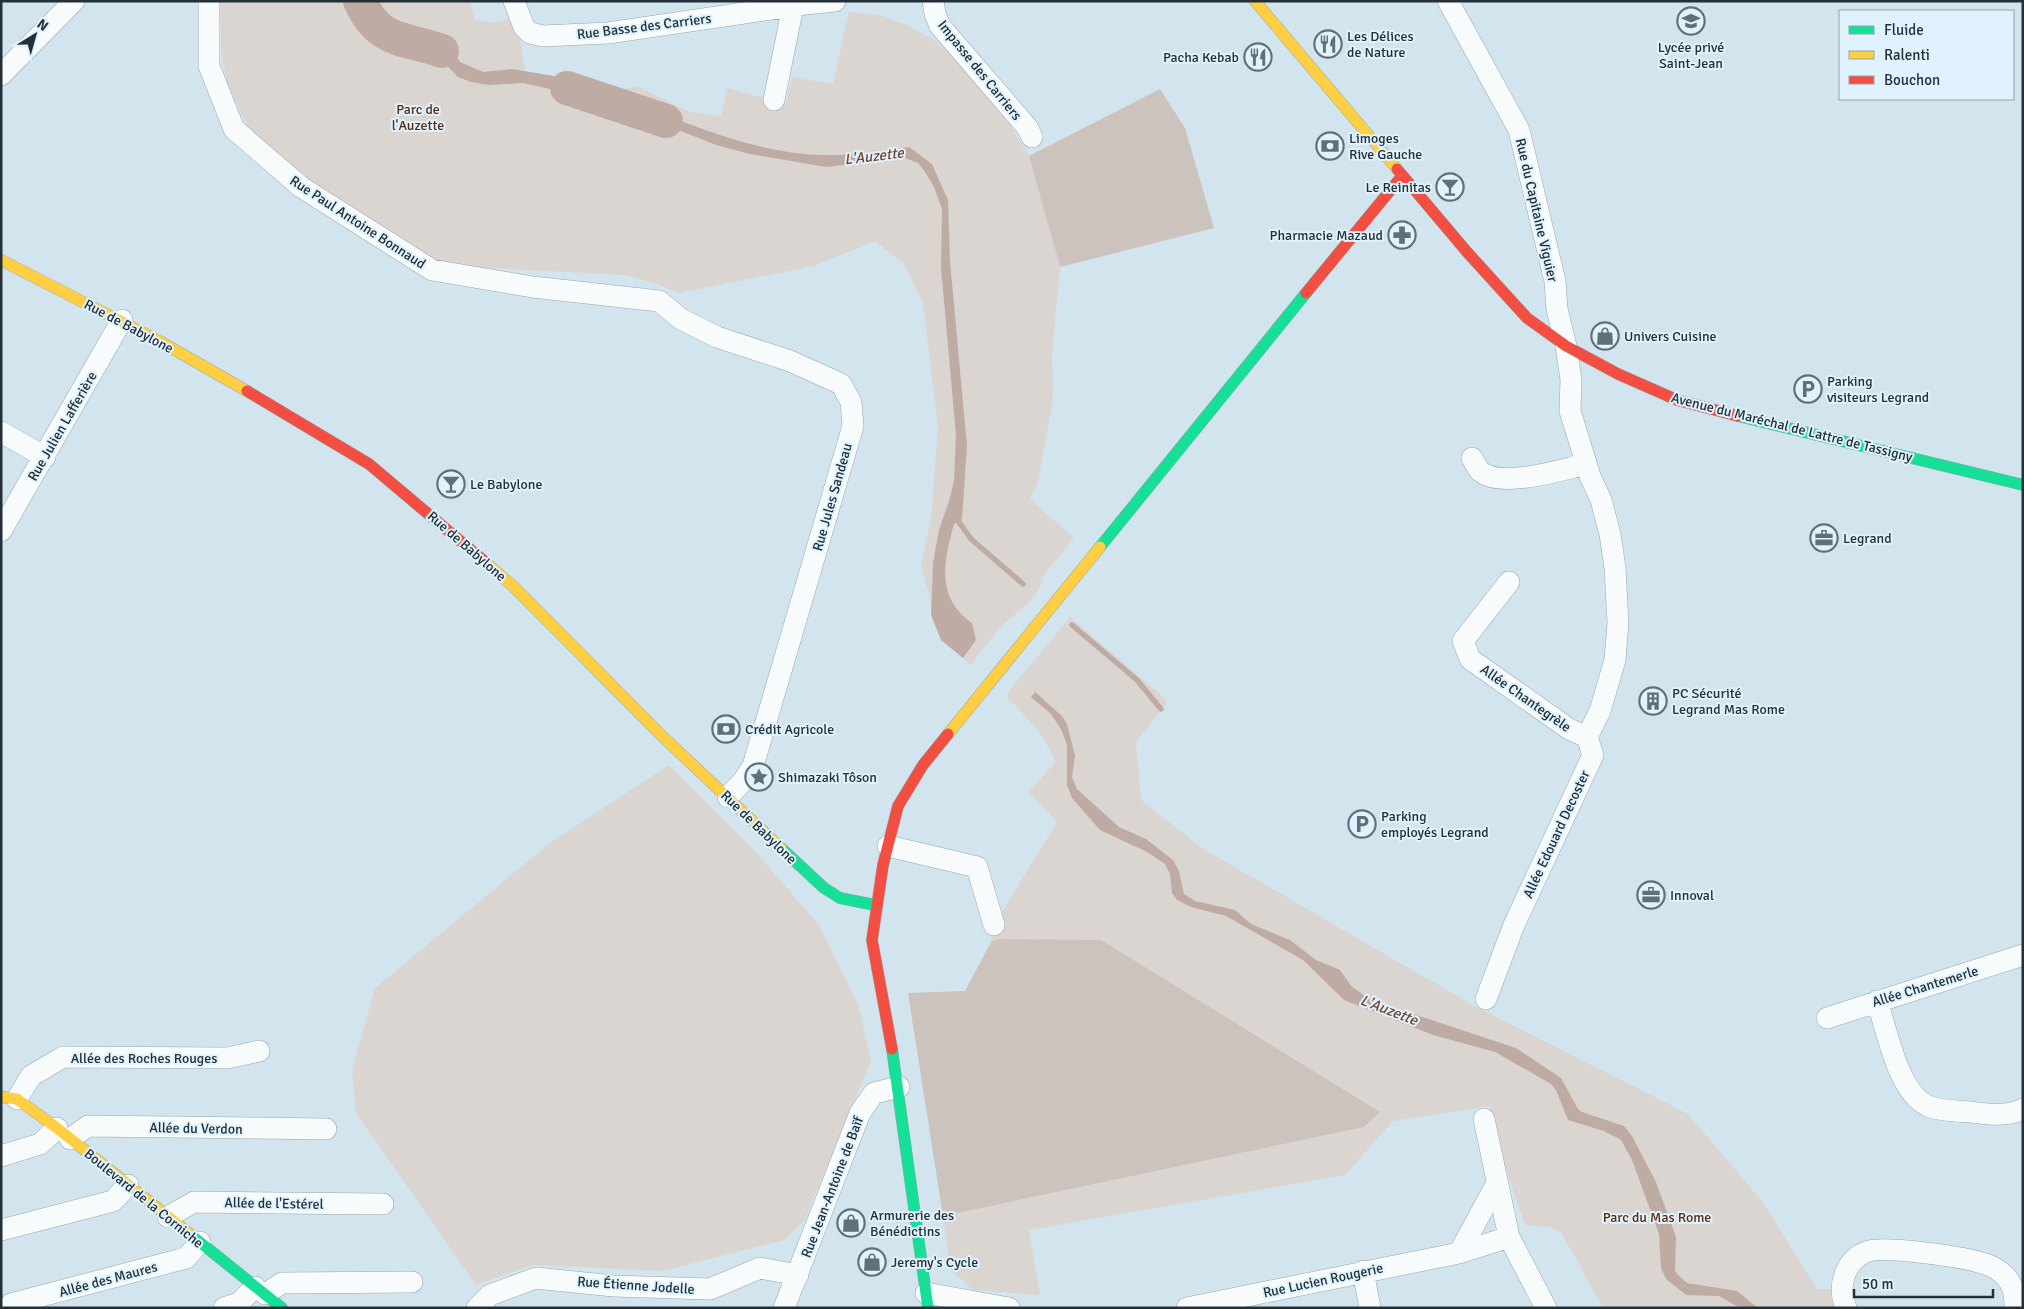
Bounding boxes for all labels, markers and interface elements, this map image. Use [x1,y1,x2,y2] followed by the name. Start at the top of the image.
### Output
[1676,6,1706,36] school or university icon: Lycée privé Saint-Jean
[10,10,60,60] north arrow
[576,10,712,43] street label: Rue Basse des Carriers
[1839,10,2014,100] legend
[34,15,52,35] text: N
[934,17,1025,124] street label: Impasse des Carriers
[1884,21,1924,39] text: Fluide
[1347,28,1414,61] place label: Les Délices de Nature
[1313,29,1343,59] restaurant icon: Les Délices de Nature
[1658,39,1724,72] place label: Lycée privé Saint-Jean
[1243,42,1273,72] restaurant icon: Pacha Kebab
[1884,46,1930,64] text: Ralenti
[1163,49,1239,66] place label: Pacha Kebab
[1884,71,1940,89] text: Bouchon
[392,101,444,134] park label: Parc de l'Auzette
[1349,130,1422,163] place label: Limoges Rive Gauche
[1315,131,1345,161] bank icon: Limoges Rive Gauche
[1512,137,1562,284] street label: Rue du Capitaine Viguier
[843,143,906,169] water label: L'Auzette
[287,172,429,273] street label: Rue Paul Antoine Bonnaud
[1435,172,1465,202] bar icon: Le Reinitas
[1365,179,1431,196] place label: Le Reinitas
[1387,220,1417,250] pharmacy icon: Pharmacie Mazaud
[1270,227,1383,244] place label: Pharmacie Mazaud
[81,296,176,357] street label: Rue de Babylone
[1590,321,1620,351] shop icon: Univers Cuisine
[1624,328,1717,345] place label: Univers Cuisine
[24,369,101,484] street label: Rue Julien Lafferière
[1827,373,1929,406] place label: Parking visiteurs Legrand
[1793,374,1823,404] parking icon: Parking visiteurs Legrand
[1669,389,1915,466] street label: Avenue du Maréchal de Lattre de Tassigny
[809,441,856,553] street label: Rue Jules Sandeau
[436,469,466,499] bar icon: Le Babylone
[470,476,542,493] place label: Le Babylone
[424,508,510,585] street label: Rue de Babylone
[1809,523,1839,553] office icon: Legrand
[1843,530,1892,547] place label: Legrand
[1477,661,1574,736] street label: Allée Chantegrèle
[1672,685,1785,718] place label: PC Sécurité Legrand Mas Rome
[1638,686,1668,716] building icon: PC Sécurité Legrand Mas Rome
[711,714,741,744] bank icon: Crédit Agricole
[745,721,834,738] place label: Crédit Agricole
[744,762,774,792] place icon: Shimazaki Tôson
[1519,767,1594,901] street label: Allée Edouard Decoster
[778,769,877,786] place label: Shimazaki Tôson
[717,787,800,868] street label: Rue de Babylone
[1381,808,1489,841] place label: Parking employés Legrand
[1347,809,1377,839] parking icon: Parking employés Legrand
[1636,880,1666,910] office icon: Innoval
[1670,887,1714,904] place label: Innoval
[1870,962,1980,1011] street label: Allée Chantemerle
[1358,991,1422,1030] water label: L'Auzette
[71,1050,217,1067] street label: Allée des Roches Rouges
[798,1113,868,1260] street label: Rue Jean-Antoine de Baïf
[149,1119,243,1138] street label: Allée du Verdon
[81,1145,207,1252] street label: Boulevard de la Corniche
[224,1194,324,1213] street label: Allée de l'Estérel
[870,1207,954,1240] place label: Armurerie des Bénédictins
[836,1208,866,1238] shop icon: Armurerie des Bénédictins
[1603,1209,1711,1226] park label: Parc du Mas Rome
[857,1247,887,1277] shop icon: Jeremy's Cycle
[891,1254,978,1271] place label: Jeremy's Cycle
[57,1258,159,1301] street label: Allée des Maures
[1261,1259,1385,1302] street label: Rue Lucien Rougerie
[1854,1266,1993,1298] scale bar
[577,1273,695,1298] street label: Rue Étienne Jodelle
[1862,1275,1893,1293] text: 50 m

